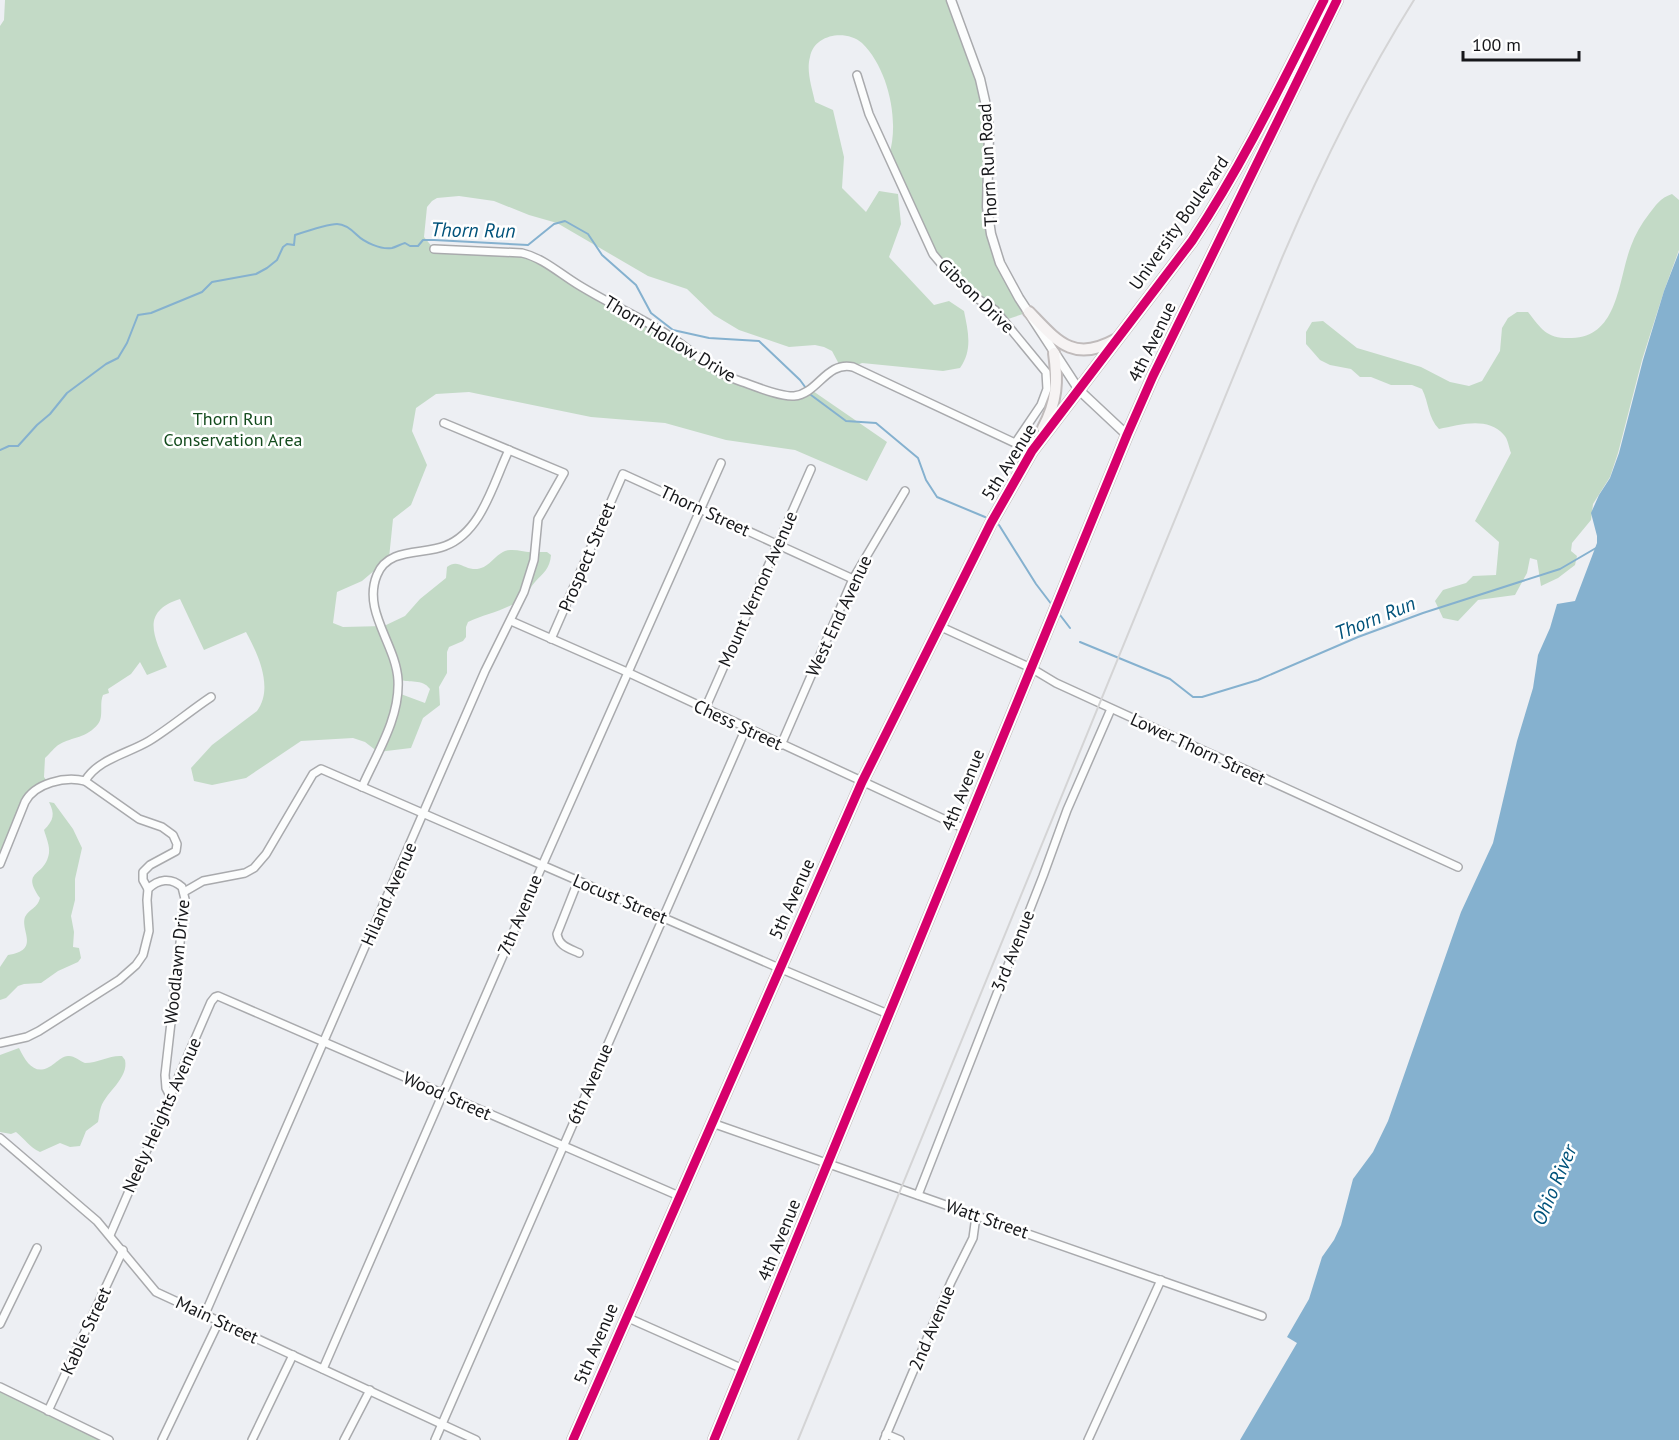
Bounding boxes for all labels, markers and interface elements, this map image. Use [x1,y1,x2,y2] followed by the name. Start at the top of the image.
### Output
[1463,24,1578,62] scale bar
[1472,33,1521,56] text: 100 m
[973,103,1002,227] street label: Thorn Run Road
[1124,151,1233,294] street label: University Boulevard
[430,216,516,244] water label: Thorn Run
[933,253,1020,338] street label: Gibson Drive
[600,290,740,387] street label: Thorn Hollow Drive
[1122,298,1181,386] street label: 4th Avenue
[164,407,302,451] park label: Thorn Run Conservation Area
[976,419,1041,504] street label: 5th Avenue
[657,480,754,541] street label: Thorn Street
[553,499,620,615] street label: Prospect Street
[713,507,802,670] street label: Mount Vernon Avenue
[800,551,877,680] street label: West End Avenue
[1331,590,1419,646] water label: Thorn Run
[690,694,786,755] street label: Chess Street
[1127,707,1269,790] street label: Lower Thorn Street
[936,746,989,834] street label: 4th Avenue
[355,838,422,949] street label: Hiland Avenue
[764,855,820,943] street label: 5th Avenue
[570,868,671,929] street label: Locust Street
[492,871,547,959] street label: 7th Avenue
[159,898,195,1026] street label: Woodlawn Drive
[986,907,1039,995] street label: 3rd Avenue
[117,1034,206,1196] street label: Neely Heights Avenue
[562,1040,618,1128] street label: 6th Avenue
[400,1066,495,1125] street label: Wood Street
[1525,1140,1583,1229] water label: Ohio River
[943,1194,1032,1243] street label: Watt Street
[752,1196,805,1284] street label: 4th Avenue
[903,1282,960,1374] street label: 2nd Avenue
[55,1283,116,1378] street label: Kable Street
[172,1290,262,1349] street label: Main Street
[568,1300,623,1388] street label: 5th Avenue

